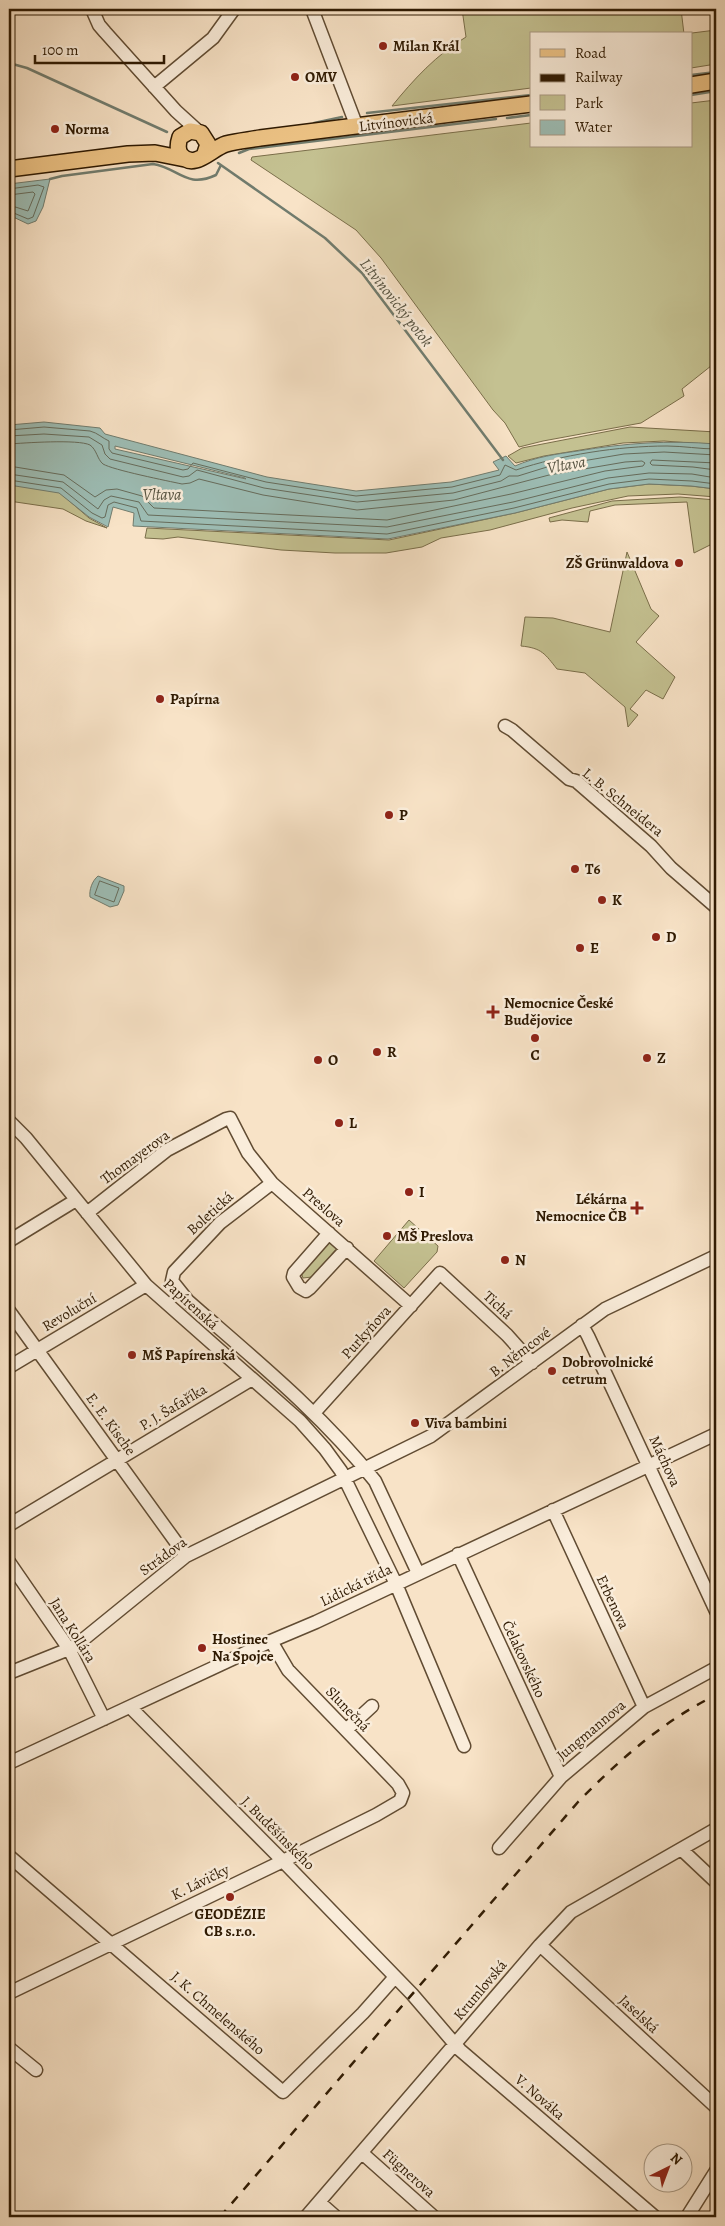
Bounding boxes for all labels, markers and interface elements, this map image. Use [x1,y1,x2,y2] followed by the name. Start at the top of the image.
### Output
[35,32,164,64] scale bar
[530,32,692,148] legend
[393,36,459,56] place label: Milan Král
[42,40,79,60] text: 100 m
[377,40,389,52] marker: Milan Král
[575,43,607,63] text: Road
[305,67,338,87] place label: OMV
[575,67,623,87] text: Railway
[289,71,301,83] marker: OMV
[575,93,604,113] text: Park
[358,108,434,136] street label: Litvínovická
[574,117,612,137] text: Water
[65,119,110,139] place label: Norma
[49,123,61,135] marker: Norma
[355,254,438,352] water label: Litvínovický potok
[545,451,588,479] water label: Vltava
[143,484,182,506] water label: Vltava
[566,553,670,573] place label: ZŠ Grünwaldova
[673,557,685,569] marker: ZŠ Grünwaldova
[170,689,221,709] place label: Papírna
[154,693,166,705] marker: Papírna
[578,763,668,841] street label: L. B. Schneidera
[399,805,408,825] place label: P
[383,809,395,821] marker: P
[585,859,601,879] place label: T6
[569,863,581,875] marker: T6
[612,890,622,910] place label: K
[596,894,608,906] marker: K
[666,927,676,947] place label: D
[650,931,662,943] marker: D
[590,938,599,958] place label: E
[574,942,586,954] marker: E
[504,993,613,1030] place label: Nemocnice České Budějovice
[486,1005,500,1019] marker: Nemocnice České Budějovice
[529,1032,541,1044] marker: C
[387,1042,397,1062] place label: R
[530,1045,540,1065] place label: C
[371,1046,383,1058] marker: R
[657,1048,666,1068] place label: Z
[328,1050,338,1070] place label: O
[641,1052,653,1064] marker: Z
[312,1054,324,1066] marker: O
[349,1113,357,1133] place label: L
[333,1117,345,1129] marker: L
[96,1125,174,1189] street label: Thomayerova
[419,1182,424,1202] place label: I
[298,1183,350,1231] street label: Preslova
[403,1186,415,1198] marker: I
[182,1187,238,1239] street label: Boletická
[535,1189,628,1226] place label: Lékárna Nemocnice ČB
[631,1202,643,1214] marker: Lékárna Nemocnice ČB
[397,1226,474,1246] place label: MŠ Preslova
[381,1230,393,1242] marker: MŠ Preslova
[515,1250,526,1270] place label: N
[499,1254,511,1266] marker: N
[159,1274,223,1334] street label: Papírenská
[479,1286,517,1324] street label: Tichá
[38,1288,100,1336] street label: Revoluční
[337,1301,395,1363] street label: Purkyňova
[485,1322,555,1382] street label: B. Němcové
[142,1345,236,1365] place label: MŠ Papírenská
[126,1349,138,1361] marker: MŠ Papírenská
[562,1352,654,1389] place label: Dobrovolnické cetrum
[546,1365,558,1377] marker: Dobrovolnické cetrum
[136,1379,210,1435] street label: P. J. Šafaříka
[81,1389,141,1460] street label: E. E. Kische
[424,1413,508,1433] place label: Viva bambini
[409,1417,421,1429] marker: Viva bambini
[644,1432,686,1490] street label: Máchova
[135,1532,191,1580] street label: Strádova
[317,1559,395,1611] street label: Lidická třída
[592,1572,634,1632] street label: Erbenova
[45,1594,101,1666] street label: Jana Kollára
[497,1617,551,1701] street label: Čelakovského
[212,1629,274,1666] place label: Hostinec Na Spojce
[196,1642,208,1654] marker: Hostinec Na Spojce
[321,1682,375,1736] street label: Slunečná
[552,1695,630,1765] street label: Jungmannova
[237,1792,319,1874] street label: J. Buděšínského
[168,1859,233,1905] street label: K. Lávičky
[224,1891,236,1903] marker: GEODÉZIE CB s.r.o.
[194,1904,266,1941] place label: GEODÉZIE CB s.r.o.
[449,1955,511,2025] street label: Krumlovská
[167,1967,269,2059] street label: J. K. Chmelenského
[615,1990,663,2038] street label: Jaselská
[510,2069,569,2124] street label: V. Nováka
[378,2144,440,2202] street label: Fügnerova
[642,2144,692,2194] north arrow
[666,2148,687,2169] text: N

